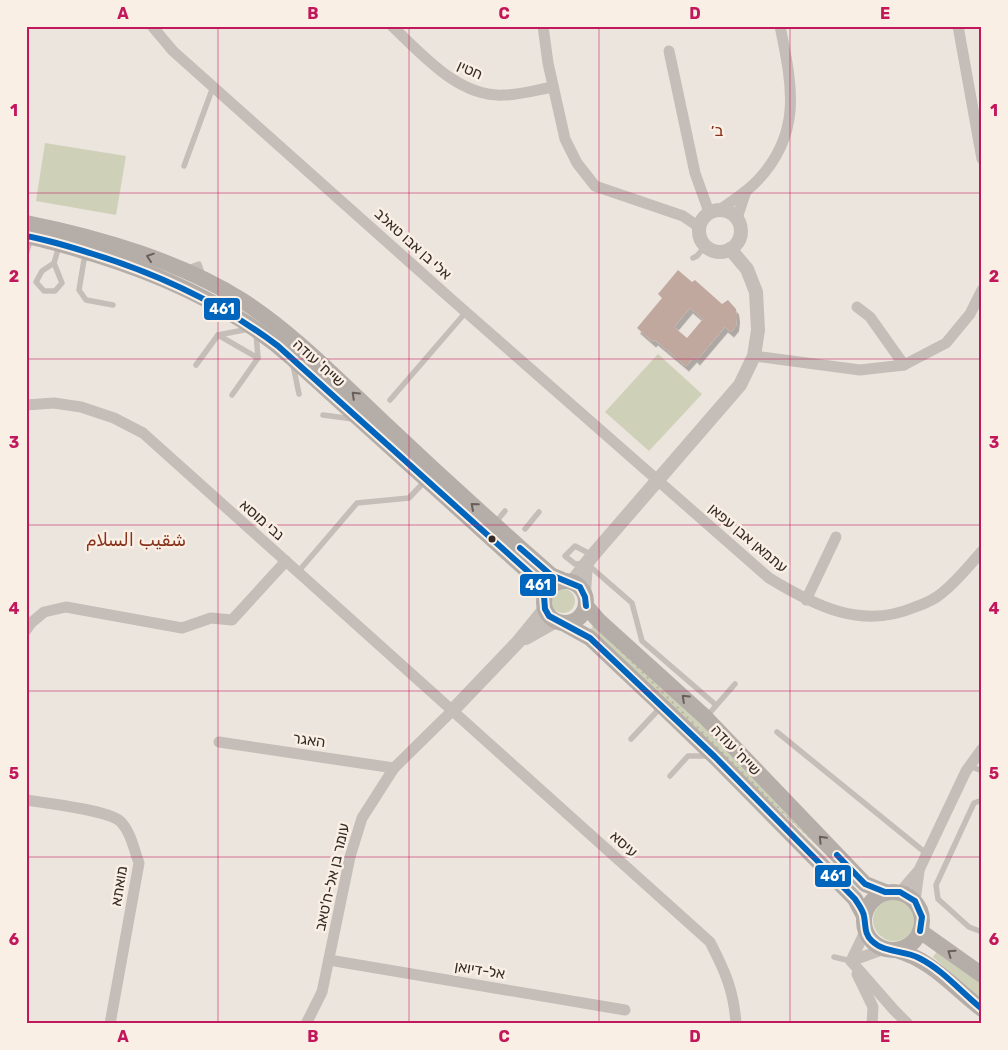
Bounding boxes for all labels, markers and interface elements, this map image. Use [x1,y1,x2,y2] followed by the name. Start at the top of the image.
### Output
[117,4,129,23] text: A
[307,4,319,23] text: B
[498,4,510,23] text: C
[689,4,701,23] text: D
[880,4,890,23] text: E
[454,56,486,84] street label: חטין
[10,101,18,120] text: 1
[990,101,998,120] text: 1
[711,121,723,140] district label: ב׳
[371,205,455,283] street label: אלי בן אבו טאלב
[146,253,154,263] one-way arrow
[9,267,19,286] text: 2
[989,267,999,286] text: 2
[203,297,241,321] line badge: 461
[209,301,235,318] text: 461
[289,335,349,391] street label: שייח' עודה
[352,392,361,401] one-way arrow
[9,433,19,452] text: 3
[989,433,999,452] text: 3
[236,496,288,544] street label: נבי מוסא
[705,500,791,576] street label: עתמאן אבן עפאן
[471,503,480,512] one-way arrow
[86,529,186,551] district label: شقيب السلام
[487,534,497,544] unlabelled marker
[519,573,557,597] line badge: 461
[525,577,551,594] text: 461
[9,599,20,618] text: 4
[989,599,1000,618] text: 4
[681,695,690,704] one-way arrow
[707,721,765,779] street label: שייח' עודה
[291,729,327,751] street label: האגר
[9,764,19,783] text: 5
[989,764,999,783] text: 5
[311,821,353,933] street label: עומר בן אל-ח'טאב
[607,827,641,861] street label: עיסא
[819,836,828,845] one-way arrow
[814,864,852,888] line badge: 461
[107,865,131,907] street label: מואתא
[820,868,846,885] text: 461
[9,930,19,949] text: 6
[989,930,999,949] text: 6
[947,950,957,959] one-way arrow
[453,957,507,983] street label: אל-דיואן
[117,1027,129,1046] text: A
[307,1027,319,1046] text: B
[498,1027,510,1046] text: C
[689,1027,701,1046] text: D
[880,1027,890,1046] text: E

